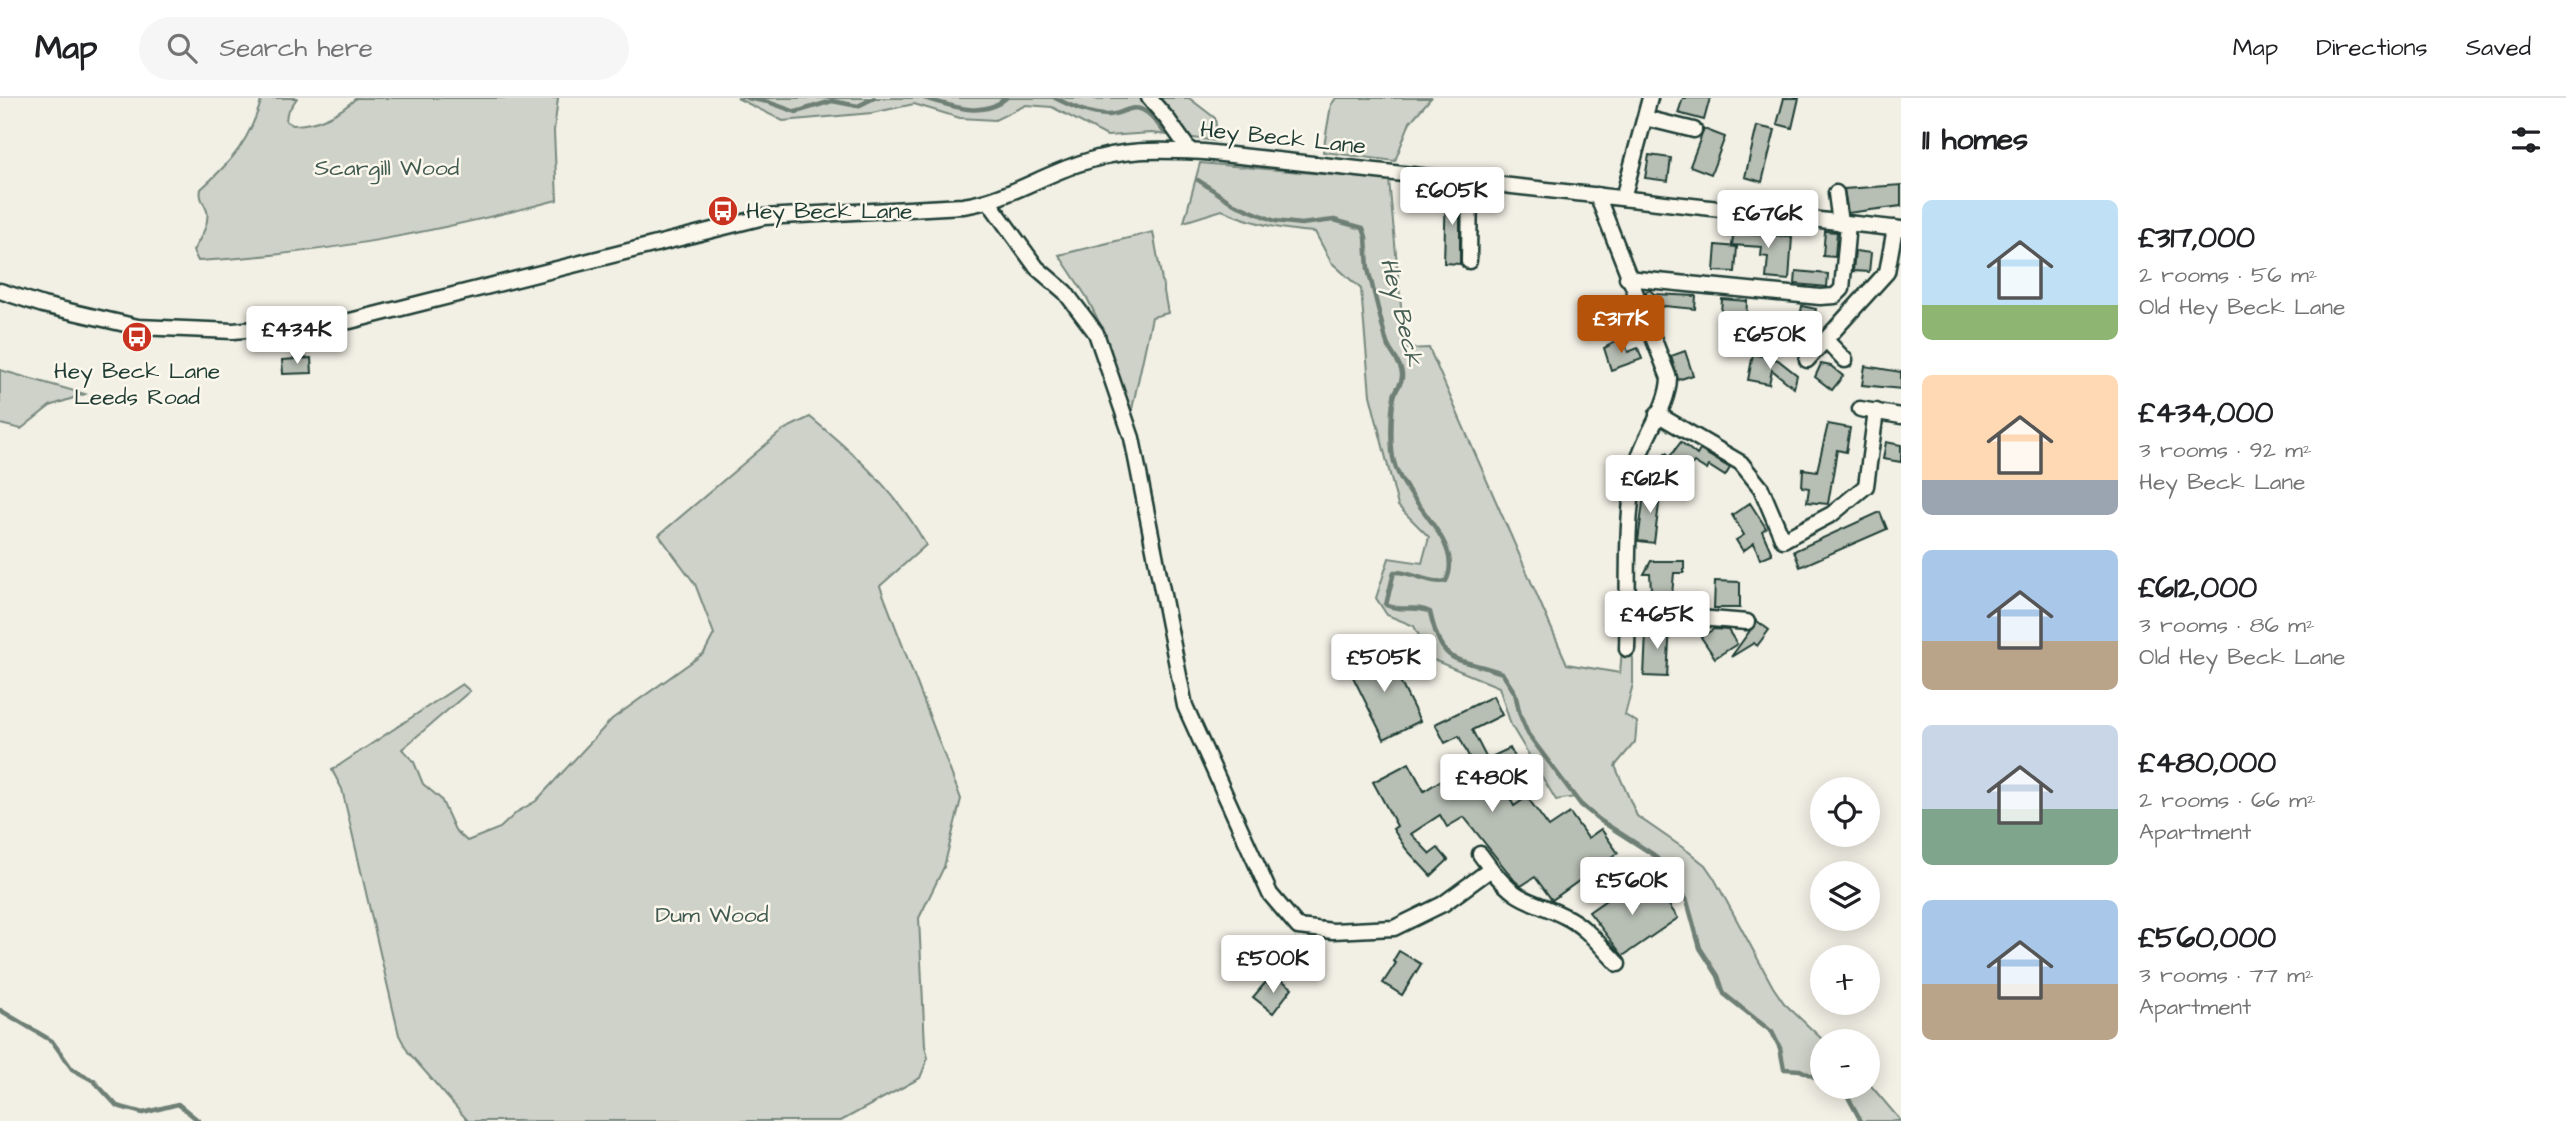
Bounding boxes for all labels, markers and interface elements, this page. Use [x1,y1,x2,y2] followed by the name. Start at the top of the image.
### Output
[139,17,629,80] search box
[35,25,97,71] text: Map
[163,29,201,67] icon: search
[219,30,373,66] text: Search here
[2233,31,2278,65] text: Map
[2316,31,2428,65] text: Directions
[2466,31,2531,65] text: Saved
[1198,113,1367,164] street label: Hey Beck Lane
[1922,119,2028,161] text: 11 homes
[2507,121,2545,159] icon: filters
[315,152,460,185] park label: Scargill Wood
[1403,167,1501,227] pin: £605K
[1416,174,1488,206] text: £605K
[1719,190,1817,250] pin: £676K
[706,194,740,228] bus stop icon: Hey Beck Lane
[746,195,912,228] place label: Hey Beck Lane
[1733,197,1803,229] text: £676K
[2139,217,2255,259] text: £317,000
[1978,228,2062,312] icon: home
[1371,254,1431,371] water label: Hey Beck
[2139,259,2317,291] text: 2 rooms · 56 m²
[2139,291,2345,323] text: Old Hey Beck Lane
[1572,296,1670,355] pin: £317K
[1593,302,1649,334] text: £317K
[248,306,346,366] pin: £434K
[1721,312,1819,371] pin: £650K
[262,313,332,345] text: £434K
[1734,318,1806,350] text: £650K
[120,320,154,354] bus stop icon: Hey Beck Lane Leeds Road
[54,355,220,413] place label: Hey Beck Lane Leeds Road
[2139,392,2273,434] text: £434,000
[1978,403,2062,487] icon: home
[2139,434,2312,466] text: 3 rooms · 92 m²
[1601,456,1699,515] pin: £612K
[1622,462,1678,494] text: £612K
[2139,466,2305,498] text: Hey Beck Lane
[2139,567,2257,609] text: £612,000
[1978,578,2062,662] icon: home
[1608,592,1706,651] pin: £465K
[1621,598,1693,630] text: £465K
[2139,609,2315,641] text: 3 rooms · 86 m²
[1335,634,1433,694] pin: £505K
[1347,641,1421,673] text: £505K
[2139,641,2345,673] text: Old Hey Beck Lane
[2139,742,2276,784] text: £480,000
[1978,753,2062,837] icon: home
[1443,754,1541,814] pin: £480K
[1456,761,1528,793] text: £480K
[1810,777,1880,1099] map controls
[1810,777,1880,847] button: locate
[2139,784,2316,816] text: 2 rooms · 66 m²
[2139,816,2251,848] text: Apartment
[1583,858,1681,917] pin: £560K
[1810,861,1880,931] button: layers
[1596,864,1668,896] text: £560K
[655,899,769,931] park label: Dum Wood
[2139,917,2276,959] text: £560,000
[1978,928,2062,1012] icon: home
[1224,936,1322,995] pin: £500K
[1237,942,1309,974] text: £500K
[1810,945,1880,1015] button: +
[2139,959,2314,991] text: 3 rooms · 77 m²
[2139,991,2251,1023] text: Apartment
[1810,1029,1880,1099] button: −

